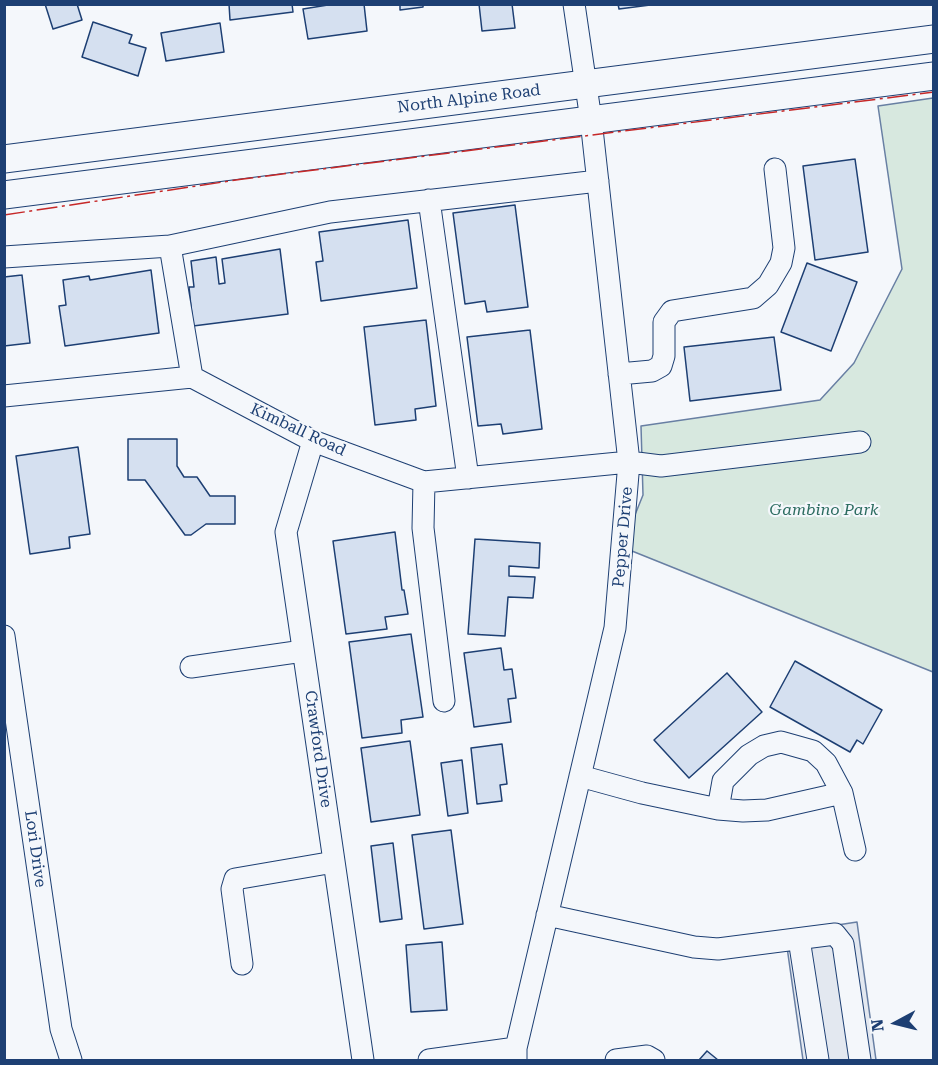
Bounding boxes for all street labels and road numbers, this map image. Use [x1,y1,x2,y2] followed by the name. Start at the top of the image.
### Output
[396,81,542,117] street label: North Alpine Road
[247,399,349,461] street label: Kimball Road
[609,486,637,588] street label: Pepper Drive
[300,689,336,809] street label: Crawford Drive
[20,809,50,889] street label: Lori Drive

